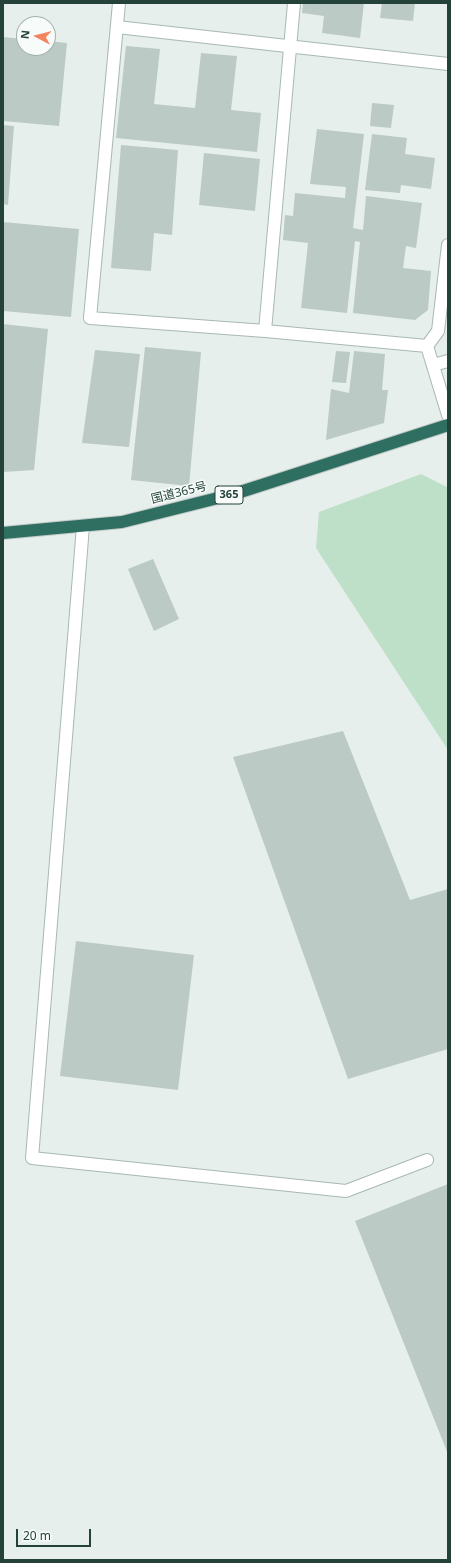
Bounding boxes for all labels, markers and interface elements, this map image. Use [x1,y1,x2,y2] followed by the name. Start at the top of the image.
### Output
[16,16,56,56] north arrow
[17,29,33,40] text: N
[150,479,208,507] street label: 国道365号
[215,486,243,504] road number: 365
[18,1521,93,1547] scale bar
[23,1527,51,1544] text: 20 m

